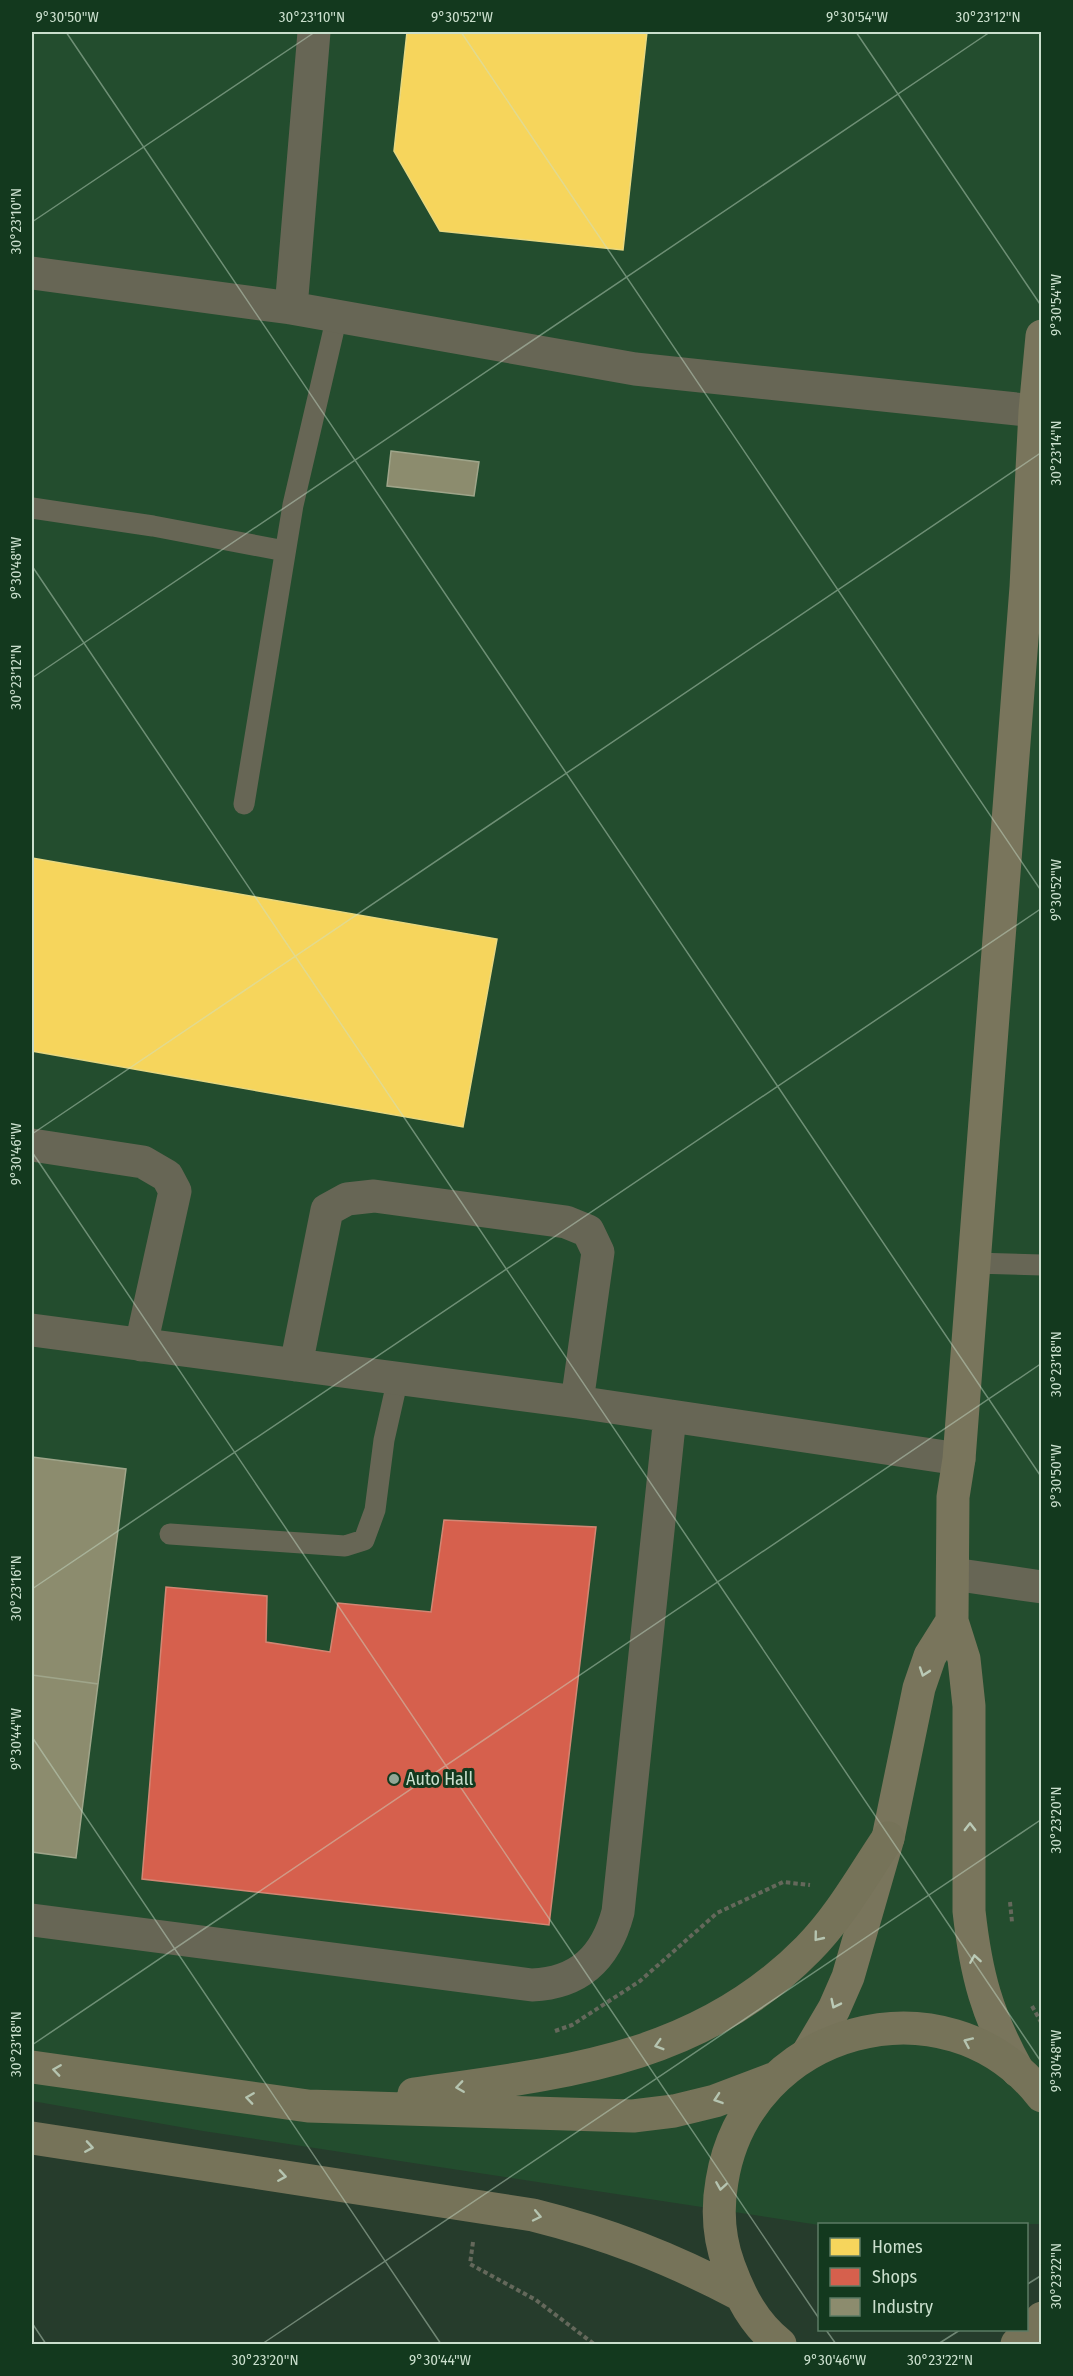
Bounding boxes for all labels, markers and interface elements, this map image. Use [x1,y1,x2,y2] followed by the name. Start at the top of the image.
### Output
[35,8,99,26] text: 9°30'50"W
[279,8,345,26] text: 30°23'10"N
[431,8,493,26] text: 9°30'52"W
[826,8,888,26] text: 9°30'54"W
[955,8,1021,26] text: 30°23'12"N
[7,188,25,254] text: 30°23'10"N
[1047,274,1065,336] text: 9°30'54"W
[1047,420,1065,486] text: 30°23'14"N
[7,537,25,599] text: 9°30'48"W
[7,644,25,710] text: 30°23'12"N
[1047,859,1065,921] text: 9°30'52"W
[7,1123,25,1185] text: 9°30'46"W
[1047,1331,1065,1397] text: 30°23'18"N
[1047,1444,1065,1508] text: 9°30'50"W
[7,1555,25,1621] text: 30°23'16"N
[919,1666,932,1677] one-way arrow
[7,1708,25,1770] text: 9°30'44"W
[406,1768,473,1790] place label: Auto Hall
[387,1772,401,1786] marker: Auto Hall
[1047,1786,1065,1854] text: 30°23'20"N
[963,1823,976,1832] one-way arrow
[815,1930,826,1941] one-way arrow
[969,1954,982,1964] one-way arrow
[831,1997,843,2008] one-way arrow
[7,2011,25,2077] text: 30°23'18"N
[1047,2030,1065,2092] text: 9°30'48"W
[963,2037,974,2049] one-way arrow
[654,2038,665,2050] one-way arrow
[52,2065,61,2077] one-way arrow
[456,2081,465,2093] one-way arrow
[245,2092,254,2104] one-way arrow
[713,2092,724,2105] one-way arrow
[85,2140,94,2152] one-way arrow
[278,2170,287,2182] one-way arrow
[715,2181,727,2191] one-way arrow
[531,2209,541,2222] one-way arrow
[818,2223,1028,2331] legend
[872,2236,923,2258] text: Homes
[1047,2243,1065,2309] text: 30°23'22"N
[872,2266,917,2288] text: Shops
[872,2296,933,2318] text: Industry
[231,2351,299,2369] text: 30°23'20"N
[409,2351,471,2369] text: 9°30'44"W
[804,2351,866,2369] text: 9°30'46"W
[907,2351,973,2369] text: 30°23'22"N

